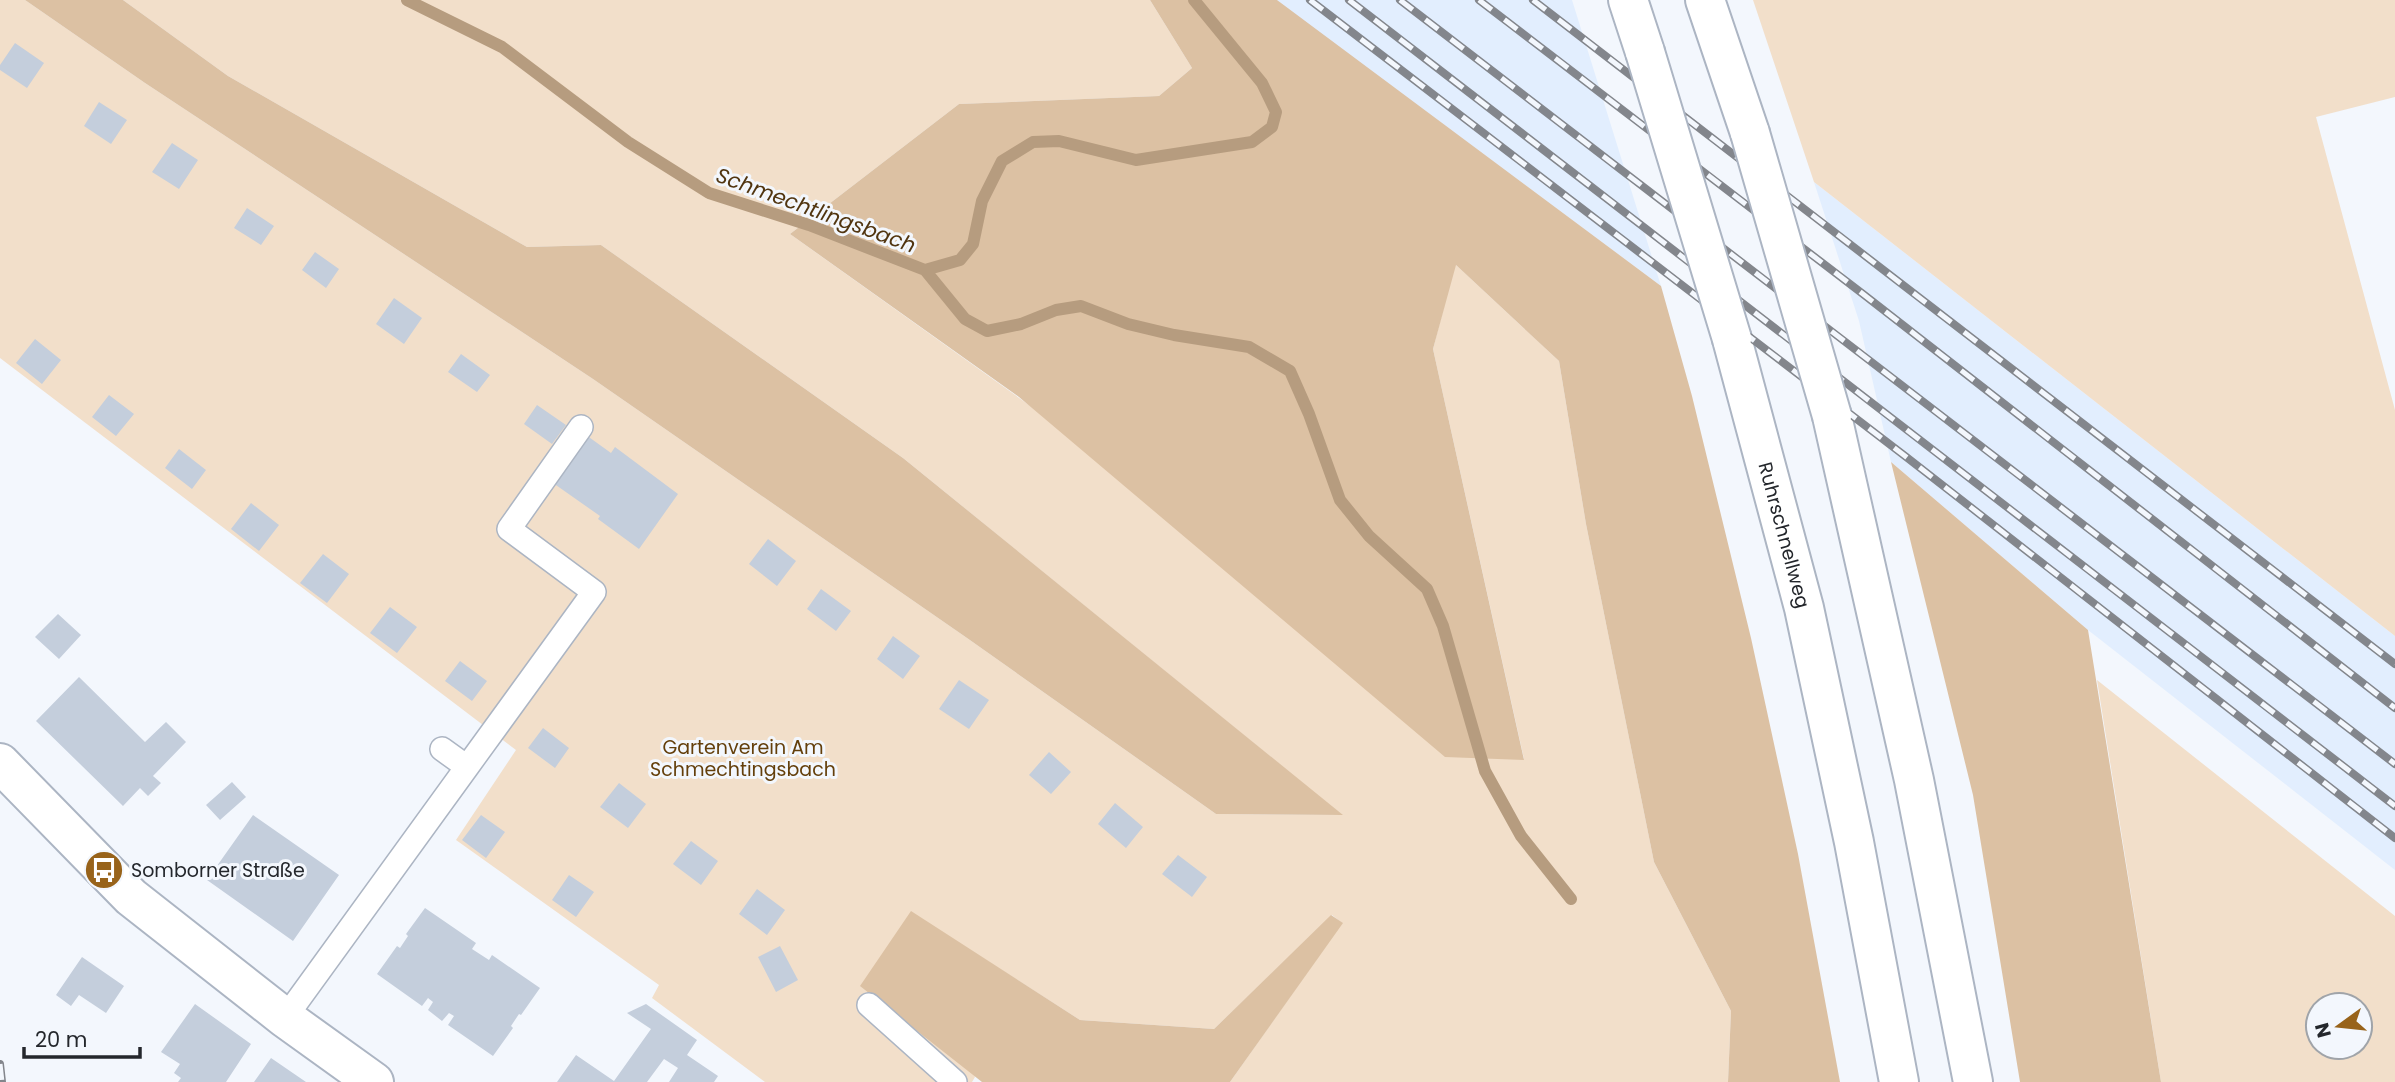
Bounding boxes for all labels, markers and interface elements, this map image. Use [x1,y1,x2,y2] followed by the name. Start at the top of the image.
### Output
[712,160,920,260] water label: Schmechtlingsbach
[1752,459,1817,611] street label: Ruhrschnellweg
[650,734,836,783] park label: Gartenverein Am Schmechtingsbach
[83,849,125,891] bus stop icon: Somborner Straße
[131,857,305,884] place label: Somborner Straße
[2304,991,2374,1061] north arrow
[24,1016,140,1060] scale bar
[2308,1020,2338,1041] text: N
[35,1025,88,1054] text: 20 m

